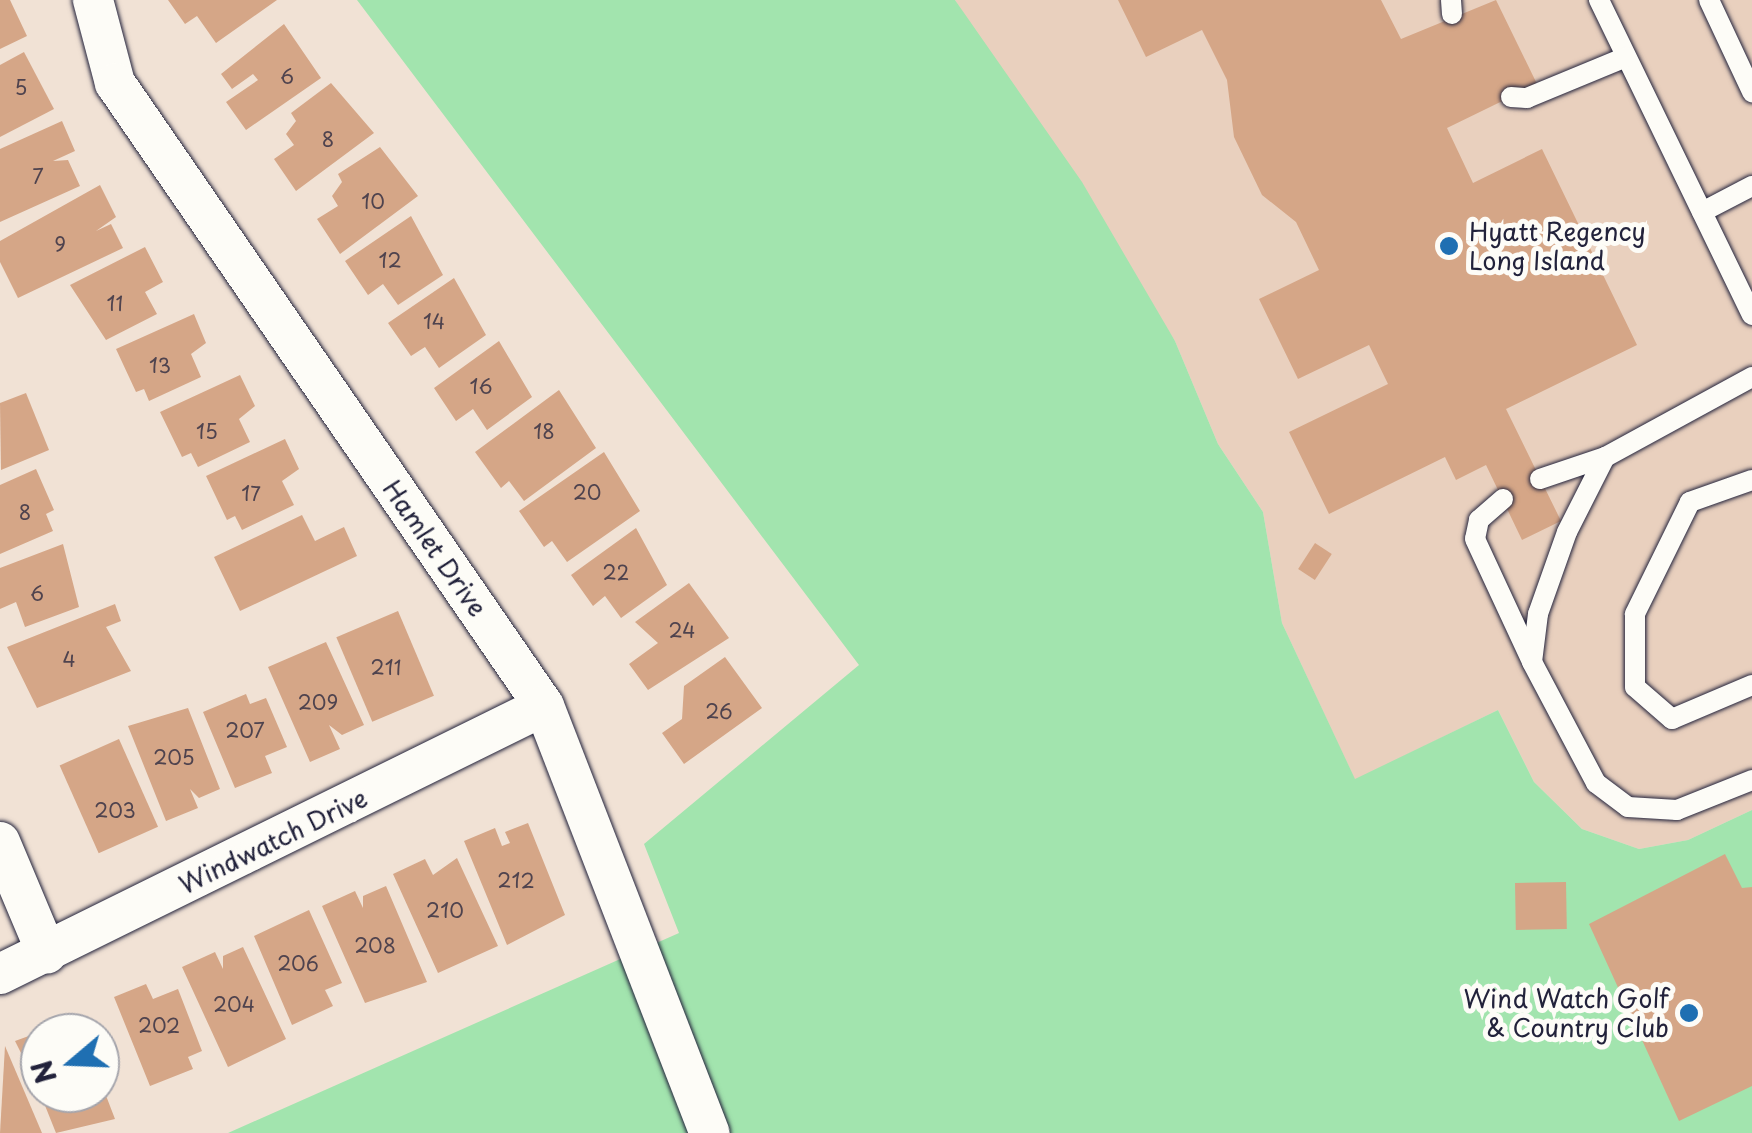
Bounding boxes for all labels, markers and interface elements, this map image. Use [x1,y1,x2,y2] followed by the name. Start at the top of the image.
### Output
[280,64,294,88] house number: 6
[15,75,27,99] house number: 5
[322,127,334,151] house number: 8
[32,164,44,188] house number: 7
[361,189,385,213] house number: 10
[1469,217,1645,276] place label: Hyatt Regency Long Island
[54,232,66,256] house number: 9
[1438,235,1460,257] marker: Hyatt Regency Long Island
[378,248,402,272] house number: 12
[107,291,123,315] house number: 11
[423,309,445,333] house number: 14
[149,353,171,377] house number: 13
[470,374,492,398] house number: 16
[196,419,218,443] house number: 15
[533,419,555,443] house number: 18
[376,473,494,623] street label: Hamlet Drive
[573,480,601,504] house number: 20
[241,481,261,505] house number: 17
[19,500,31,524] house number: 8
[603,560,629,584] house number: 22
[30,581,44,605] house number: 6
[669,618,695,642] house number: 24
[62,647,76,671] house number: 4
[371,655,401,679] house number: 211
[298,690,338,714] house number: 209
[705,699,733,723] house number: 26
[225,718,265,742] house number: 207
[153,745,195,769] house number: 205
[173,782,373,900] street label: Windwatch Drive
[94,798,136,822] house number: 203
[497,868,535,892] house number: 212
[426,898,464,922] house number: 210
[354,933,396,957] house number: 208
[277,951,319,975] house number: 206
[1459,984,1669,1043] place label: Wind Watch Golf & Country Club
[213,992,255,1016] house number: 204
[1678,1002,1700,1024] marker: Wind Watch Golf & Country Club
[20,1013,120,1113] north arrow
[138,1013,180,1037] house number: 202
[19,1055,67,1090] text: N

